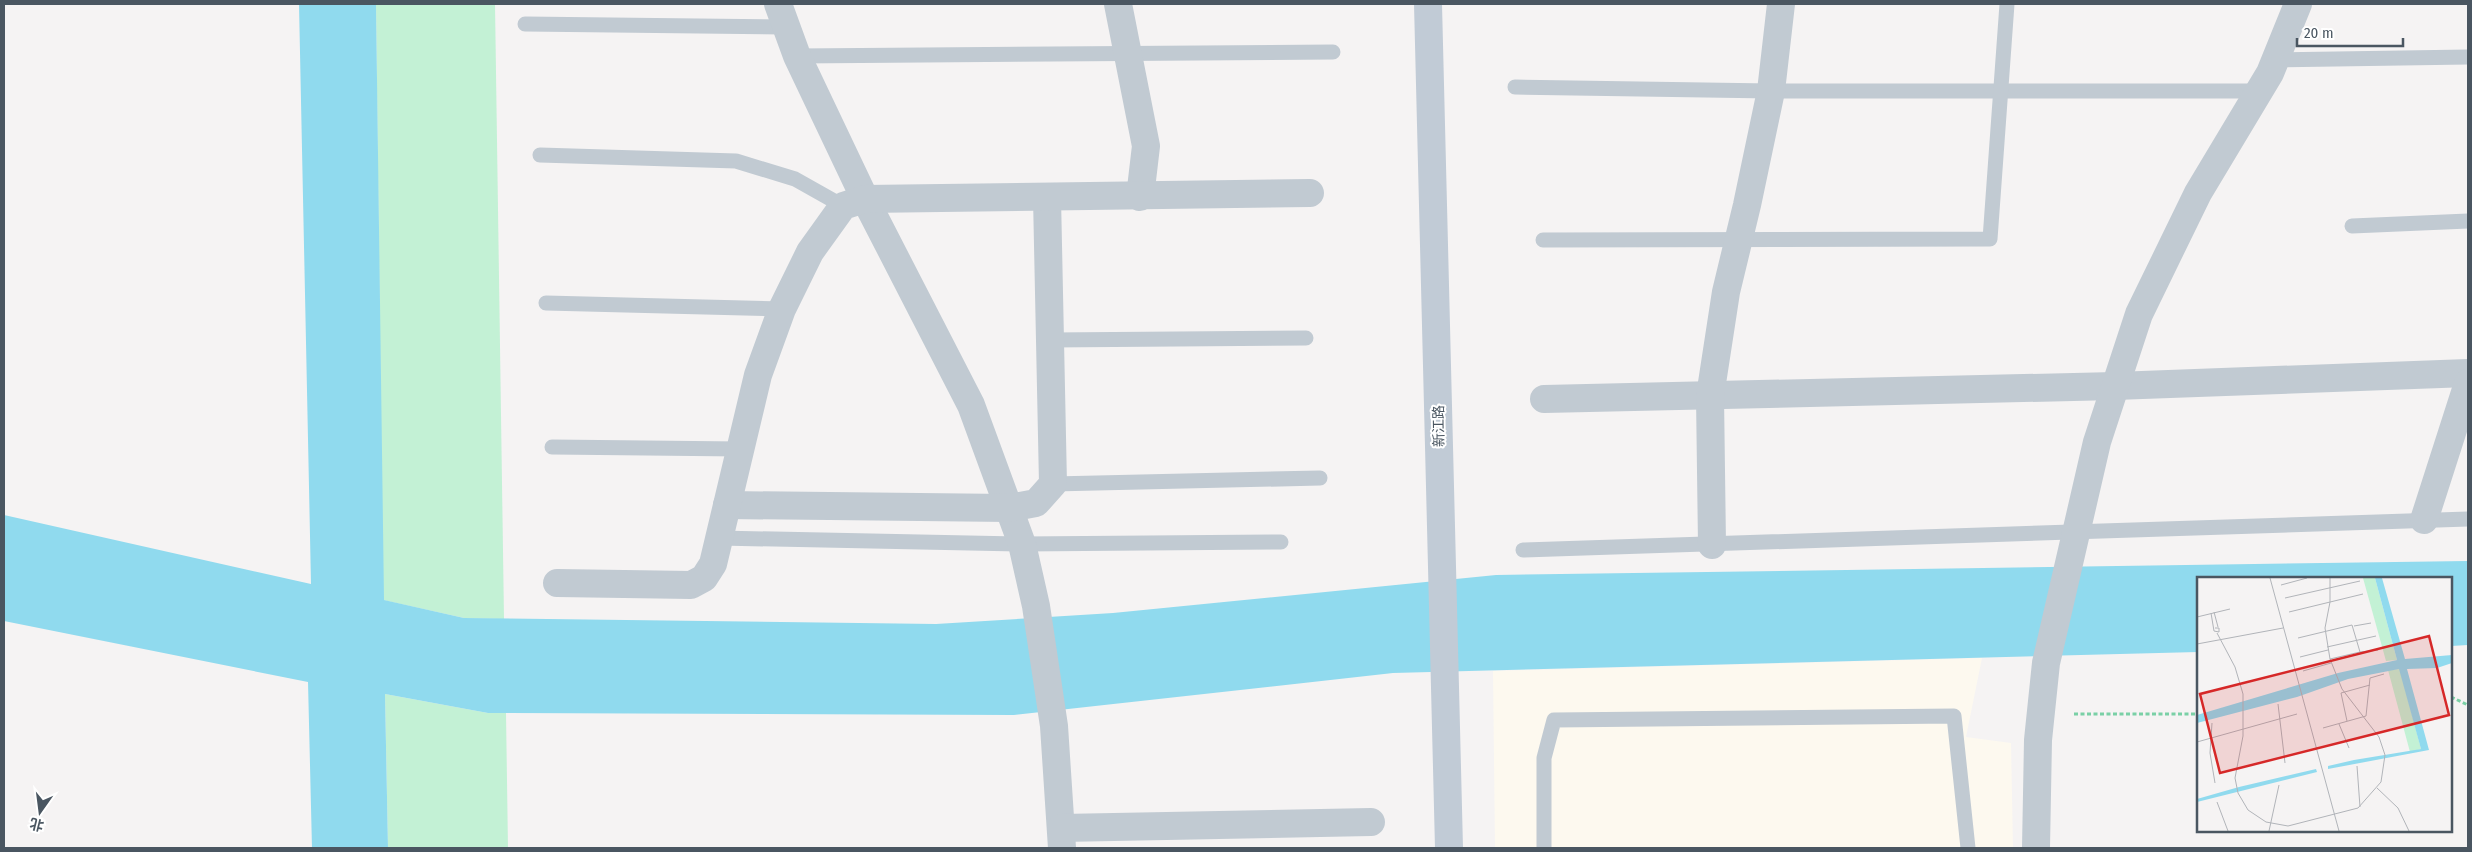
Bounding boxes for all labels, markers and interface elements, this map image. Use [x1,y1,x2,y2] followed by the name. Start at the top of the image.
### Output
[2297,15,2403,47] scale bar
[2304,24,2334,42] text: 20 m
[1430,405,1448,447] street label: 新江路
[2197,577,2452,832] inset map
[15,787,65,837] north arrow
[28,814,46,834] text: 北

